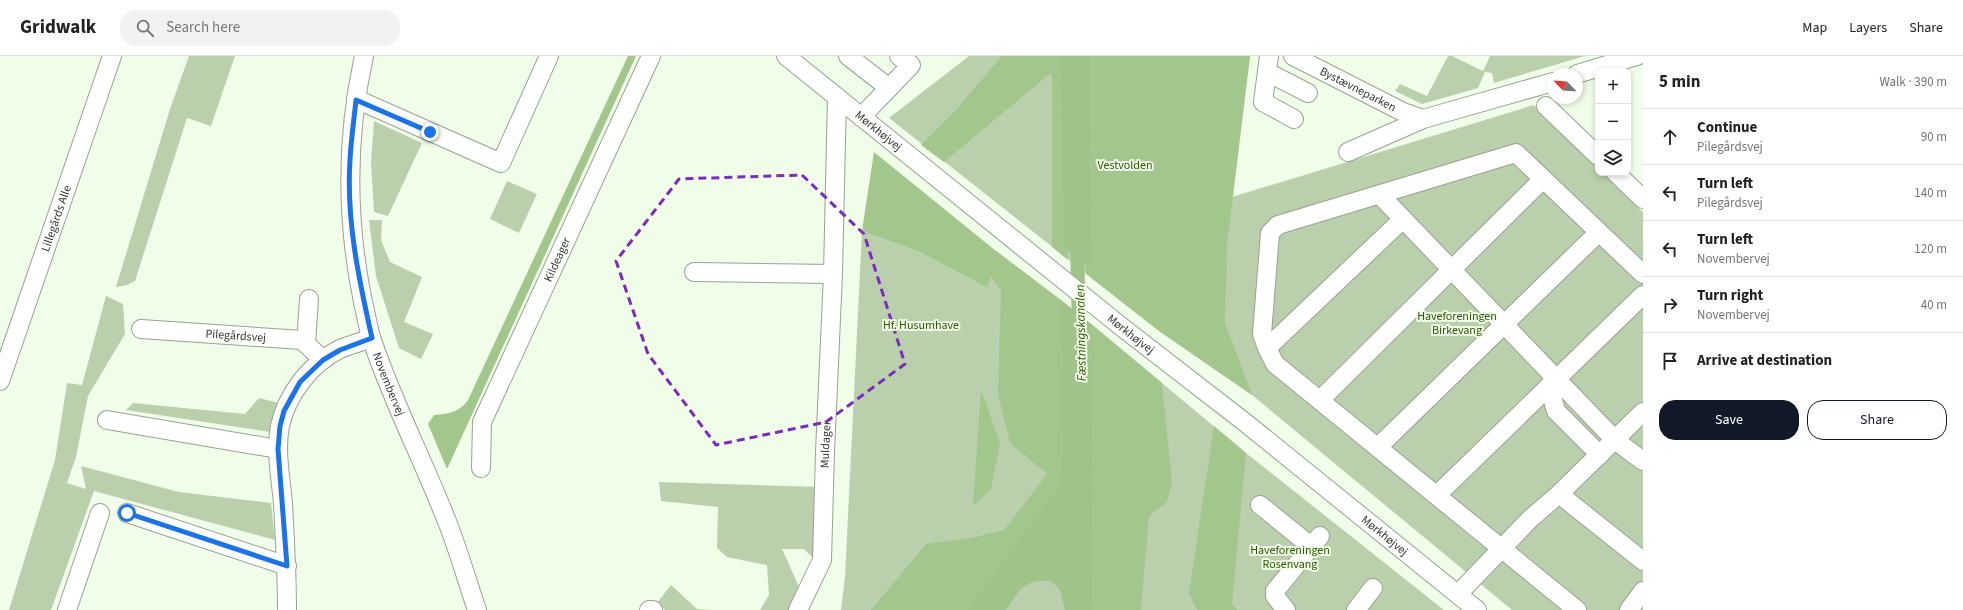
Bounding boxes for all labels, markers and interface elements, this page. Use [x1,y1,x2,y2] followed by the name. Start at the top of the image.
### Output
[120,10,400,46] search box
[20,14,96,41] text: Gridwalk
[134,17,156,39] icon: search
[166,17,240,38] text: Search here
[1802,18,1827,38] text: Map
[1849,18,1887,38] text: Layers
[1909,18,1943,38] text: Share
[1317,63,1399,116] street label: Bystævneparken
[1547,68,1583,104] north arrow
[1595,68,1631,176] map controls
[1595,68,1631,104] button: +
[1659,70,1700,94] text: 5 min
[1879,73,1947,91] text: Walk · 390 m
[1595,104,1631,140] button: −
[851,107,905,155] street label: Mørkhøjvej
[1697,117,1757,138] text: Continue
[421,123,439,141] route end
[1659,126,1681,148] icon: ahead
[1921,128,1947,146] text: 90 m
[1697,138,1763,156] text: Pilegårdsvej
[1595,140,1631,176] button: layers
[1097,157,1153,174] park label: Vestvolden
[1697,173,1753,194] text: Turn left
[1659,182,1681,204] icon: left
[37,183,76,254] street label: Lillegårds Alle
[1914,184,1947,202] text: 140 m
[1697,194,1763,212] text: Pilegårdsvej
[1697,229,1753,250] text: Turn left
[540,234,576,285] street label: Kildeager
[1659,238,1681,260] icon: left
[1914,240,1947,258] text: 120 m
[1697,250,1770,268] text: Novembervej
[1071,284,1091,382] water label: Fæstningskanalen
[1697,285,1763,306] text: Turn right
[1659,294,1681,316] icon: right
[1921,296,1947,314] text: 40 m
[1697,306,1770,324] text: Novembervej
[1417,308,1497,339] park label: Haveforeningen Birkevang
[1103,310,1158,358] street label: Mørkhøjvej
[883,317,959,334] park label: Hf. Husumhave
[205,325,267,347] street label: Pilegårdsvej
[368,350,409,419] street label: Novembervej
[1659,350,1681,372] icon: arrive
[1697,350,1832,371] text: Arrive at destination
[1659,400,1799,440] button: Save
[1807,400,1947,440] button: Share
[817,420,835,468] street label: Muldager
[118,504,136,522] route start
[1357,512,1411,560] street label: Mørkhøjvej
[1250,542,1330,573] park label: Haveforeningen Rosenvang

